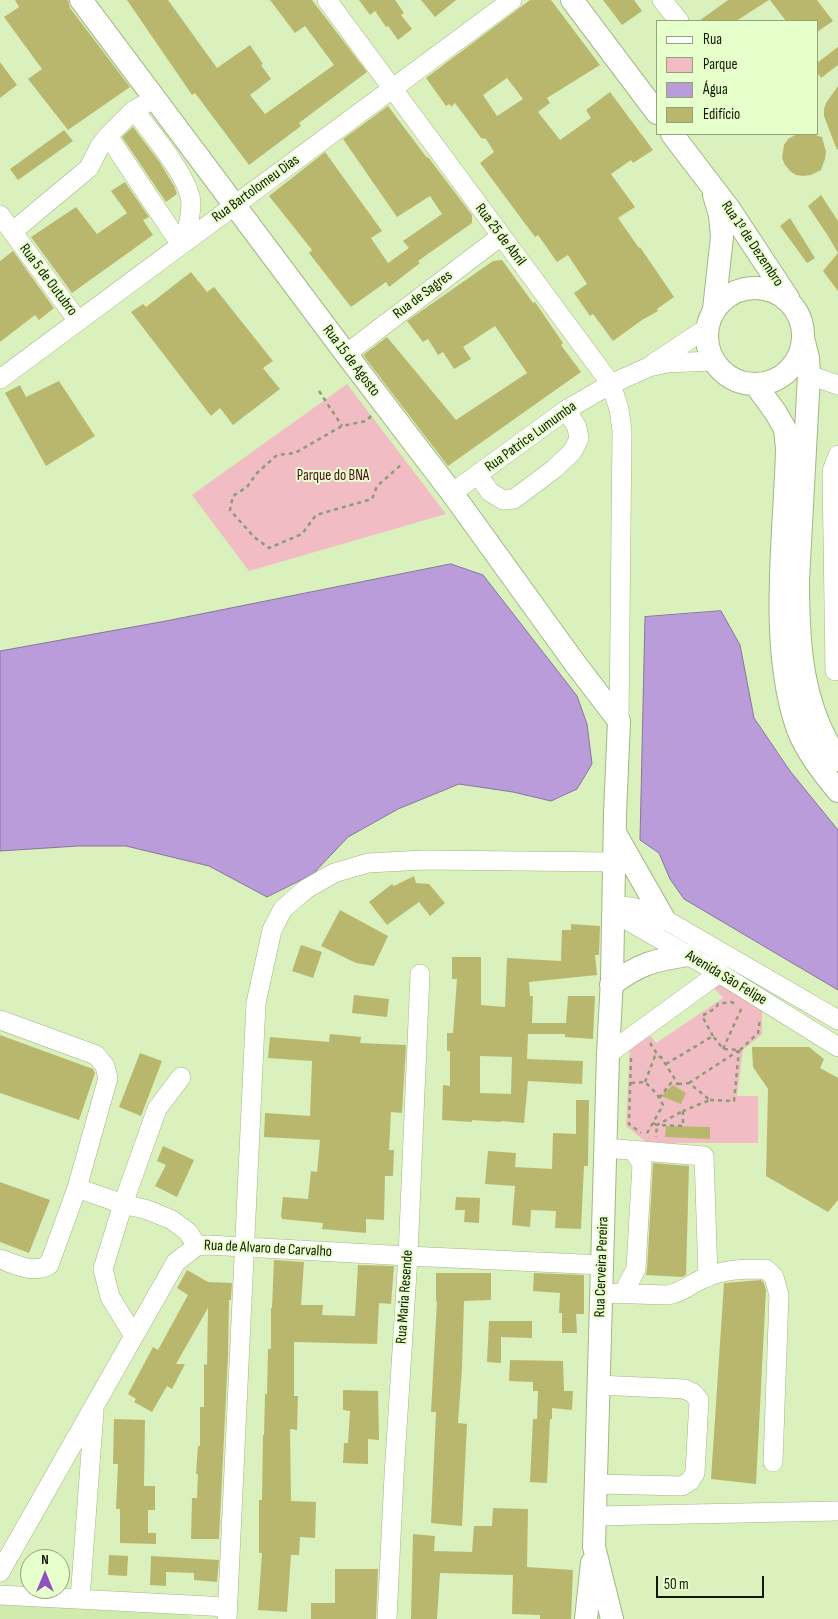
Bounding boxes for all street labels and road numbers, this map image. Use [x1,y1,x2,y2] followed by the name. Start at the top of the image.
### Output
[209,151,303,227] street label: Rua Bartolomeu Dias
[717,198,787,290] street label: Rua 1º de Dezembro
[471,200,529,270] street label: Rua 25 de Abril
[15,240,81,320] street label: Rua 5 de Outubro
[390,267,456,323] street label: Rua de Sagres
[318,322,384,400] street label: Rua 15 de Agosto
[482,398,580,476] street label: Rua Patrice Lumumba
[682,947,770,1009] street label: Avenida São Felipe
[591,1216,613,1318] street label: Rua Cerveira Pereira
[204,1237,332,1261] street label: Rua de Alvaro de Carvalho
[393,1249,417,1345] street label: Rua Maria Resende

